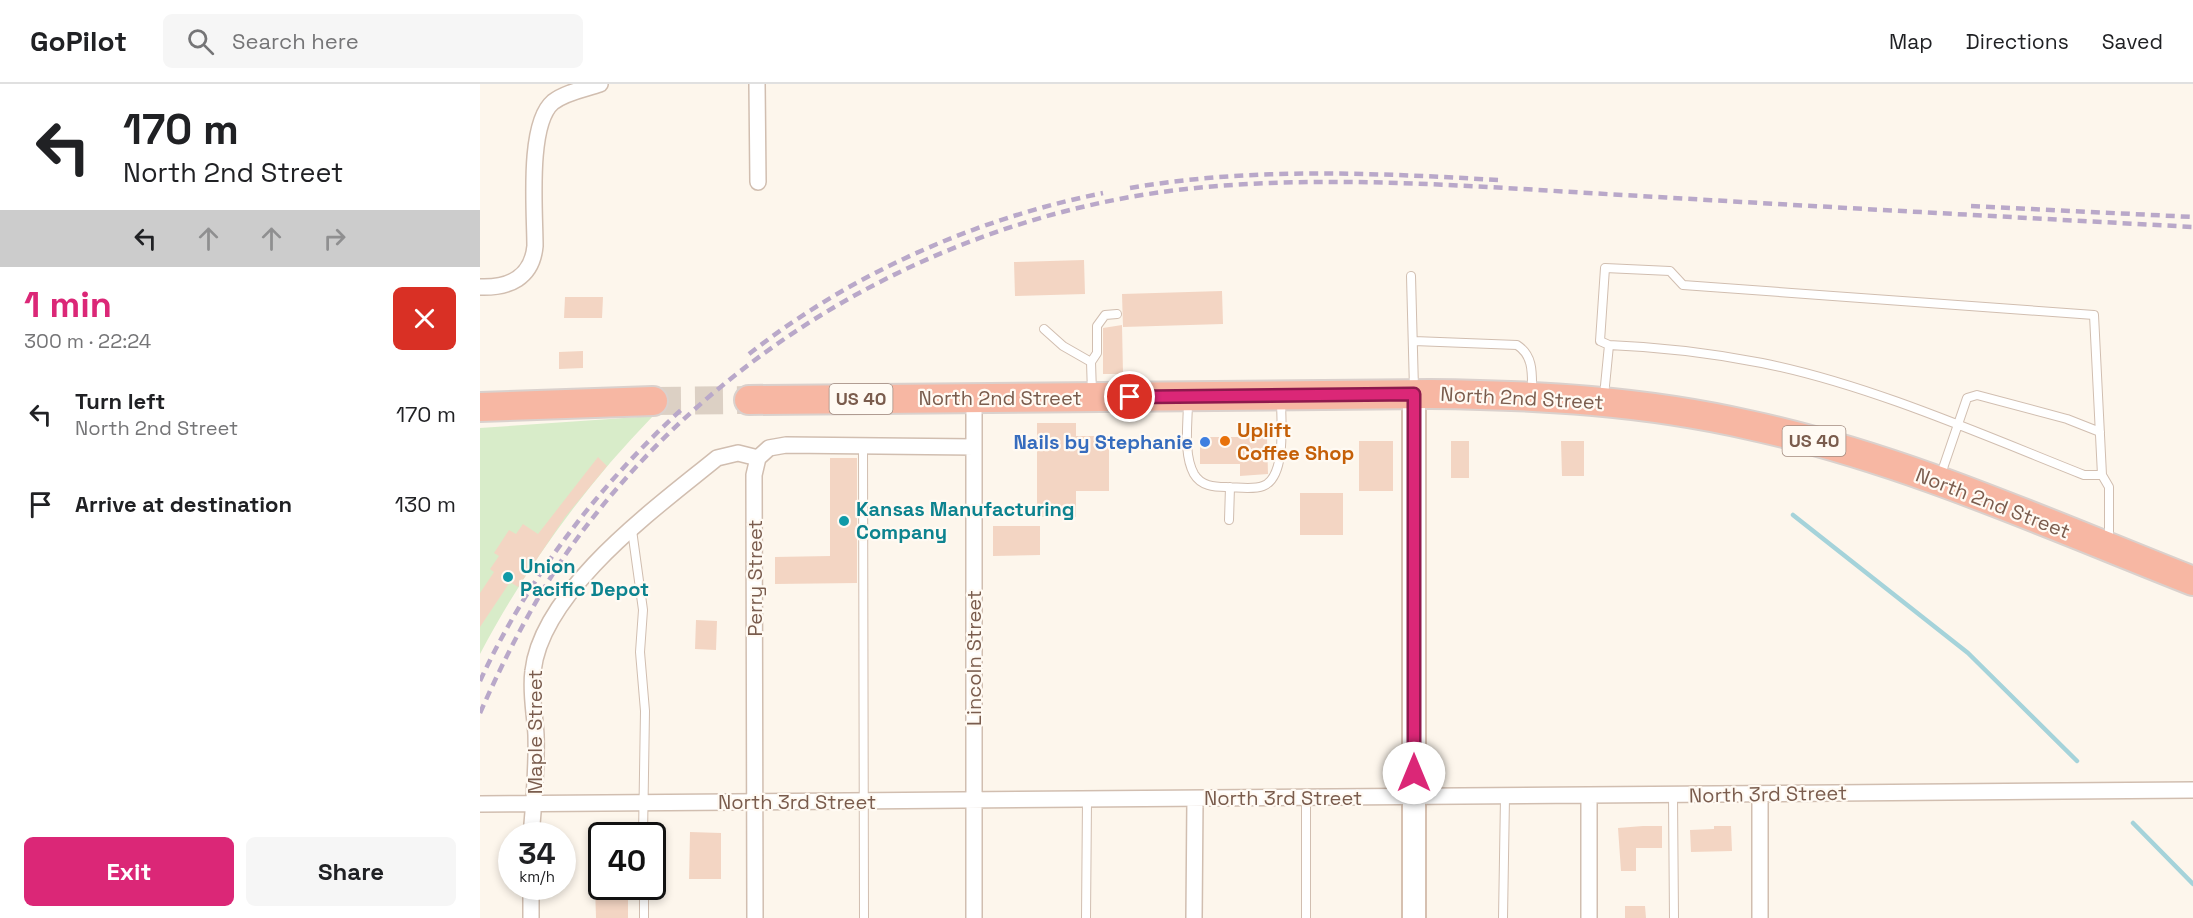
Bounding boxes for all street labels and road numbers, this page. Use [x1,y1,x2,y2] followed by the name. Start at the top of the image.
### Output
[1440,381,1604,415] street label: North 2nd Street
[830,384,892,414] road number: US 40
[918,385,1082,411] street label: North 2nd Street
[1782,426,1846,456] road number: US 40
[1912,462,2074,544] street label: North 2nd Street
[742,519,768,637] street label: Perry Street
[961,590,987,726] street label: Lincoln Street
[522,670,548,794] street label: Maple Street
[1689,780,1847,808] street label: North 3rd Street
[1204,785,1362,811] street label: North 3rd Street
[718,789,876,815] street label: North 3rd Street

